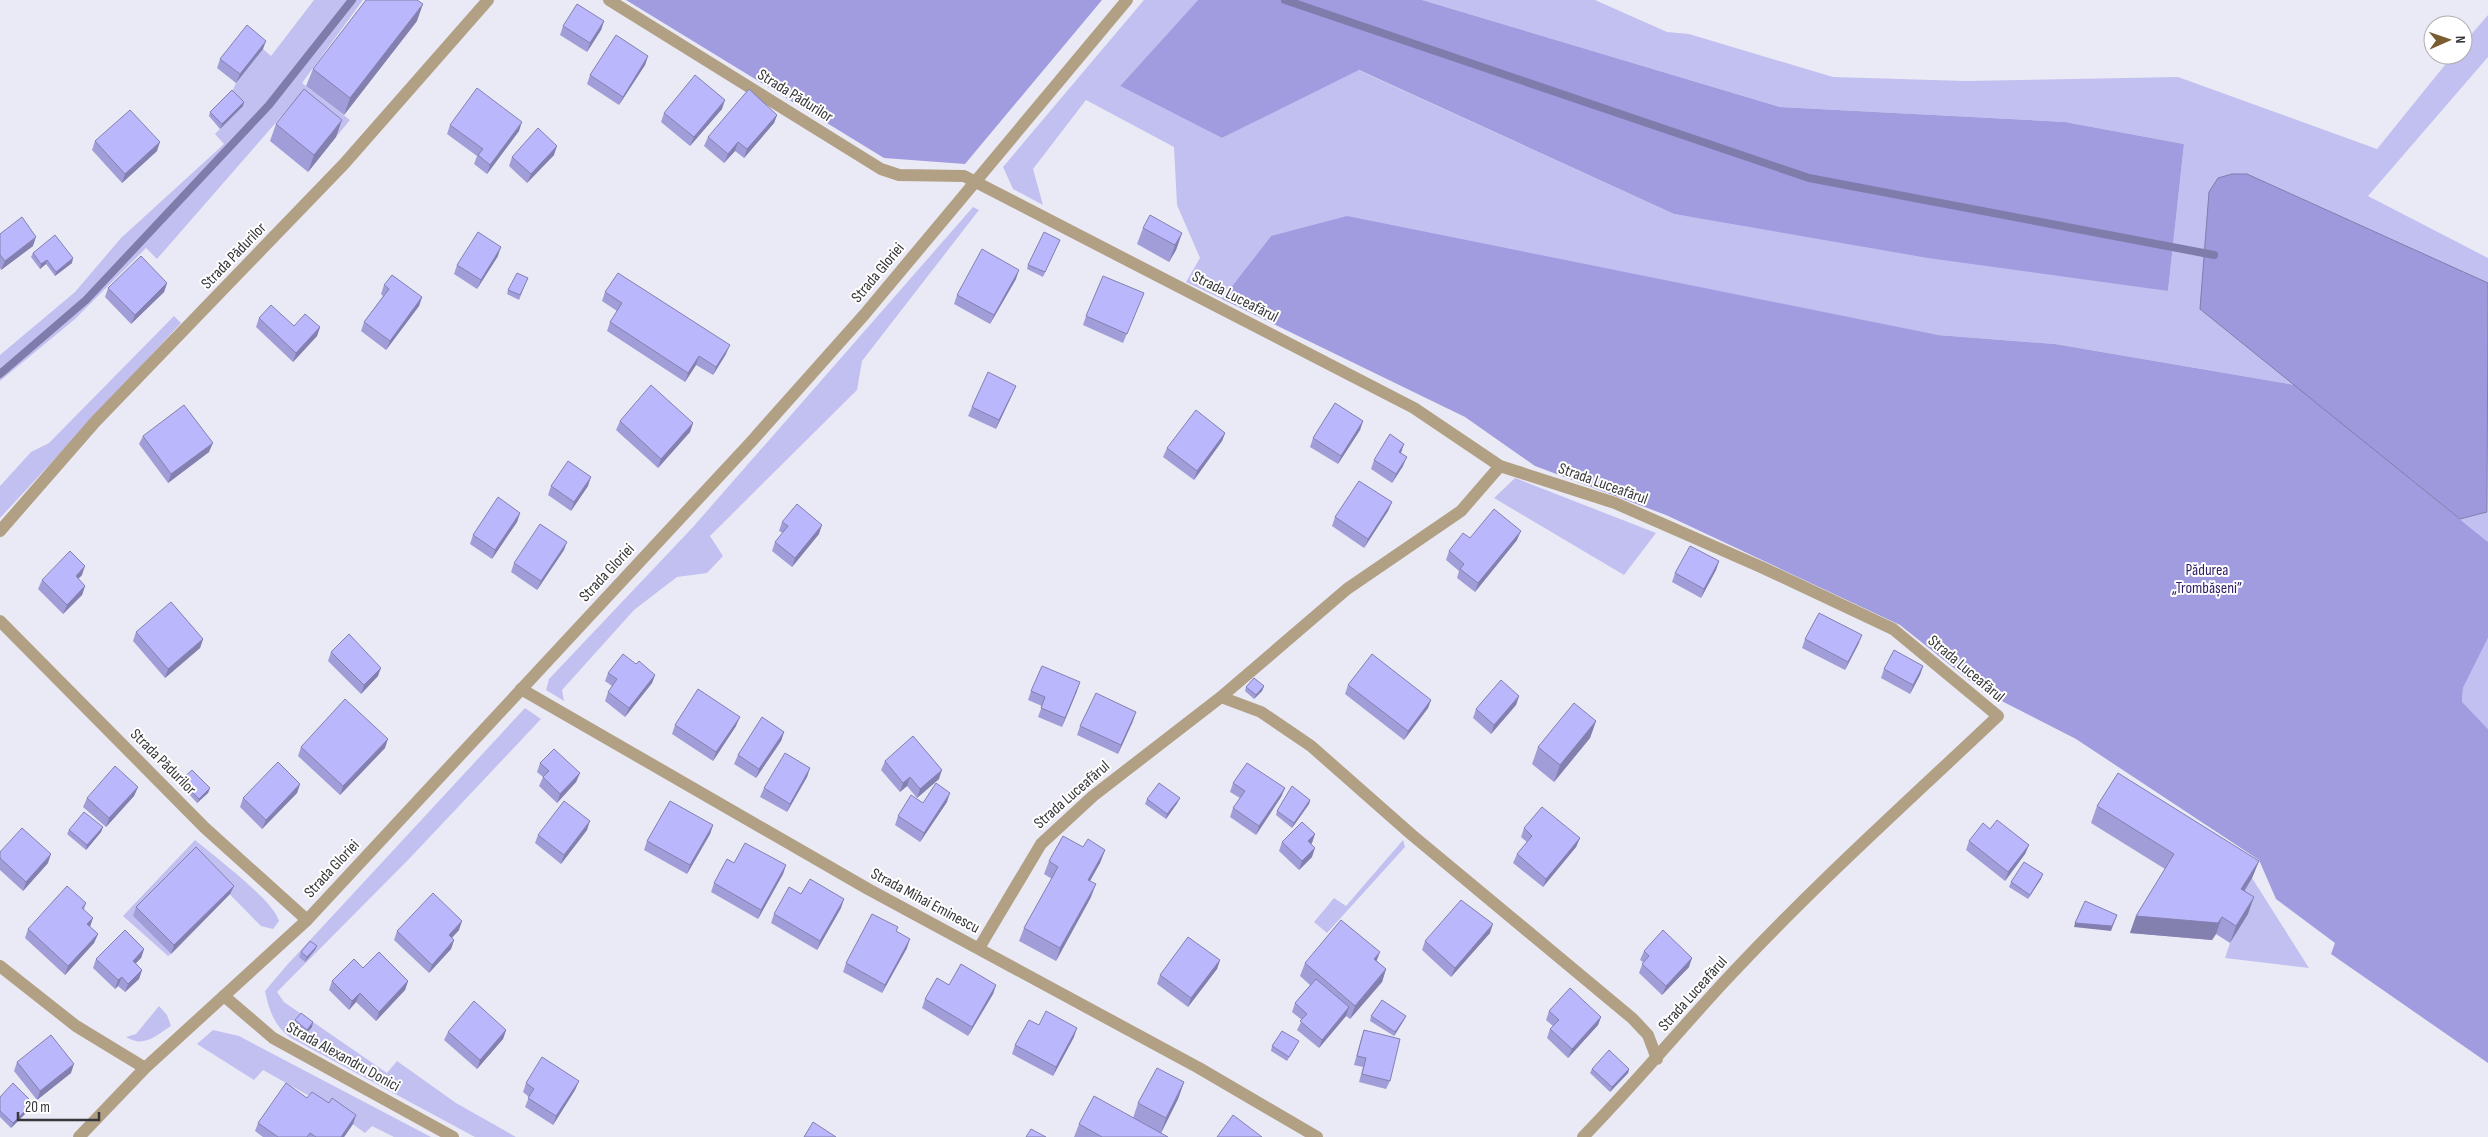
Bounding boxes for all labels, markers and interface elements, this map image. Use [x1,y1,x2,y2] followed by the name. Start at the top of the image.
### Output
[2423,15,2473,65] north arrow
[2452,36,2469,44] text: N
[754,65,837,127] street label: Strada Pădurilor
[197,218,271,293] street label: Strada Pădurilor
[848,239,908,307] street label: Strada Gloriei
[1189,267,1281,327] street label: Strada Luceafărul
[1556,459,1650,509] street label: Strada Luceafărul
[575,540,639,606] street label: Strada Gloriei
[2172,561,2242,598] park label: Pădurea „Trombășeni”
[1924,632,2008,706] street label: Strada Luceafărul
[126,725,200,799] street label: Strada Pădurilor
[1030,757,1114,833] street label: Strada Luceafărul
[300,836,364,902] street label: Strada Gloriei
[867,864,983,938] street label: Strada Mihai Eminescu
[1654,953,1732,1035] street label: Strada Luceafărul
[283,1018,403,1096] street label: Strada Alexandru Donici
[18,1090,99,1122] scale bar
[25,1098,50,1117] text: 20 m

